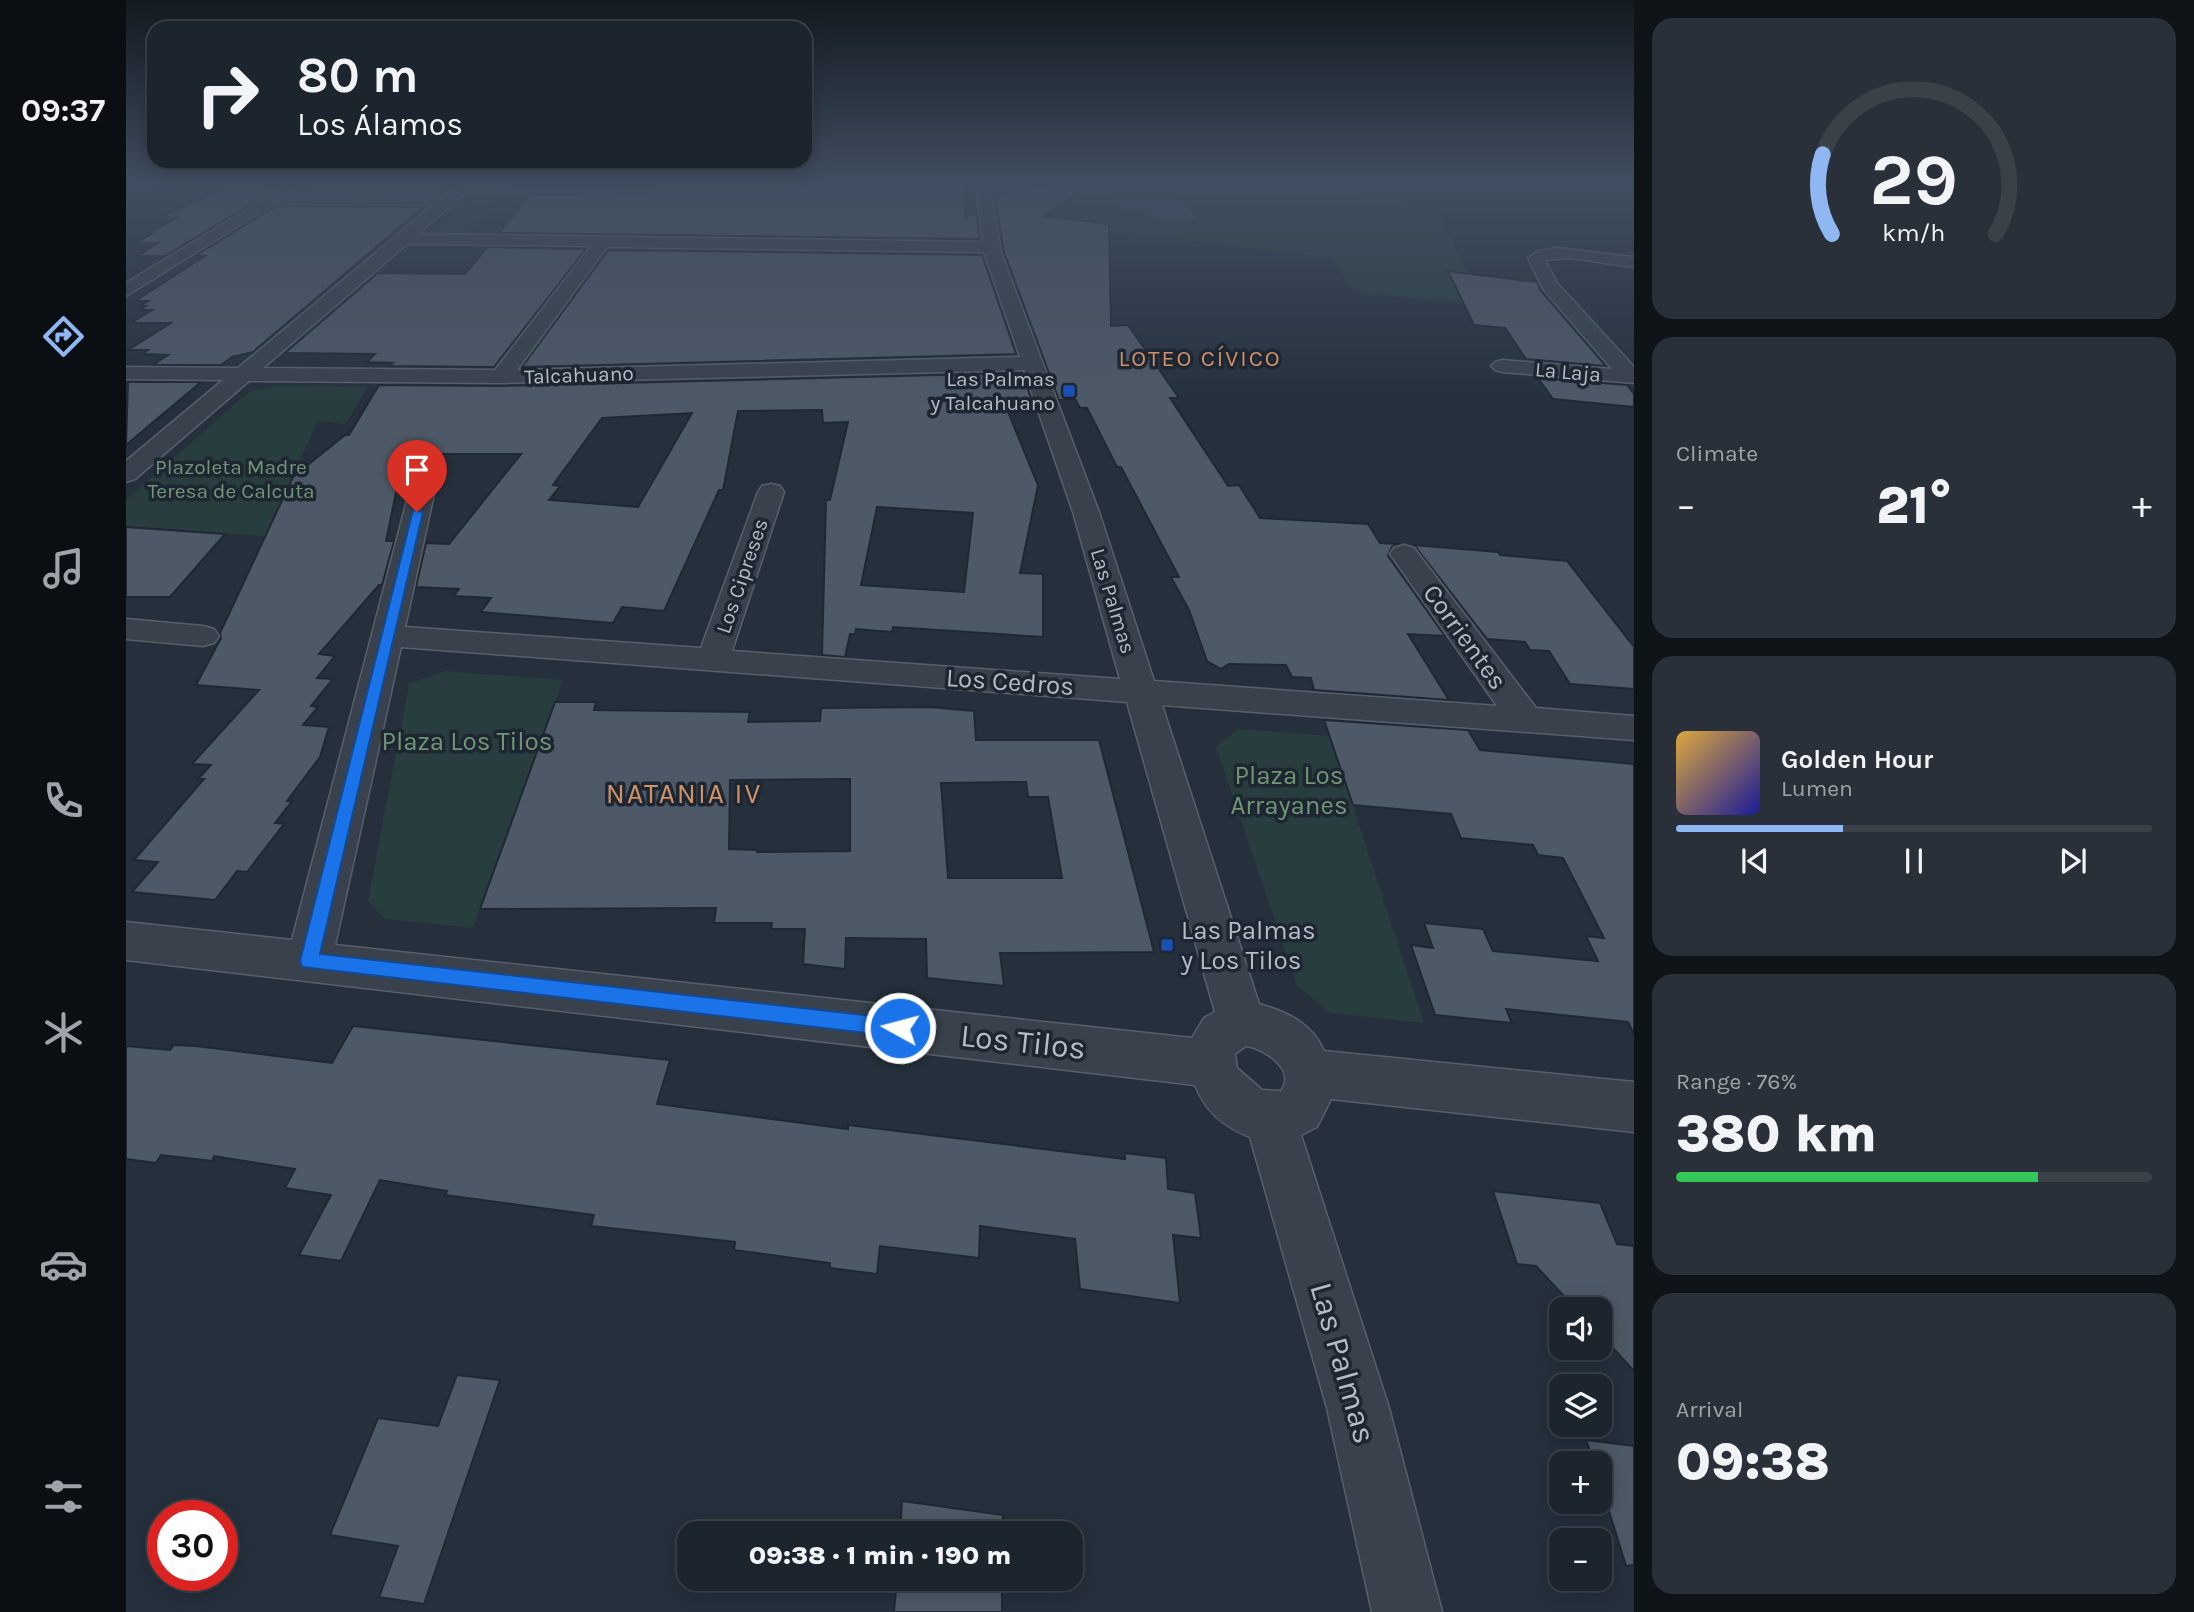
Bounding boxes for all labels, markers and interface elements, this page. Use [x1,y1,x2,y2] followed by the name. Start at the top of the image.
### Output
[297,47,419,104] text: 80 m
[182,49,273,140] icon: right
[21,92,105,129] text: 09:37
[297,106,463,143] text: Los Álamos
[1870,138,1958,223] text: 29
[1882,218,1946,247] text: km/h
[39,312,88,361] icon: directions
[1118,345,1282,372] district label: LOTEO CÍVICO
[1534,357,1602,387] street label: La Laja
[524,361,634,389] street label: Talcahuano
[930,367,1055,415] place label: Las Palmas y Talcahuano
[1061,383,1077,399] marker: Las Palmas y Talcahuano
[387,440,447,512] pin
[1676,440,1758,467] text: Climate
[398,451,436,489] icon: arrive
[147,455,315,503] park label: Plazoleta Madre Teresa de Calcuta
[1876,475,1952,536] text: 21°
[1676,483,1696,528] text: −
[2132,483,2152,528] text: +
[711,515,773,637] street label: Los Cipreses
[39,544,88,593] icon: music
[1086,546,1140,656] street label: Las Palmas
[1416,578,1514,696] street label: Corrientes
[945,662,1075,702] street label: Los Cedros
[382,726,552,757] park label: Plaza Los Tilos
[1781,744,1933,775] text: Golden Hour
[1230,760,1348,821] park label: Plaza Los Arrayanes
[1781,775,1853,802] text: Lumen
[39,776,88,825] icon: phone
[606,777,762,810] district label: NATANIA IV
[1736,842,1774,880] icon: previous
[1895,842,1933,880] icon: pause
[2054,842,2092,880] icon: next
[1180,915,1316,976] place label: Las Palmas y Los Tilos
[1159,937,1175,953] marker: Las Palmas y Los Tilos
[863,991,937,1065] position arrow
[39,1008,88,1057] icon: climate
[959,1017,1087,1067] street label: Los Tilos
[1676,1068,1797,1095] text: Range · 76%
[1676,1103,1877,1164] text: 380 km
[39,1240,88,1289] icon: car
[1302,1278,1384,1448] street label: Las Palmas
[1549,1297,1612,1591] map controls
[1549,1297,1612,1360] button: sound
[1549,1374,1612,1437] button: layers
[1676,1396,1743,1423] text: Arrival
[1676,1431,1830,1492] text: 09:38
[1549,1451,1612,1514] button: +
[39,1472,88,1521] icon: filters
[147,1500,238,1591] speed limit sign: 30
[1549,1528,1612,1591] button: −
[749,1540,1011,1571] text: 09:38 · 1 min · 190 m

